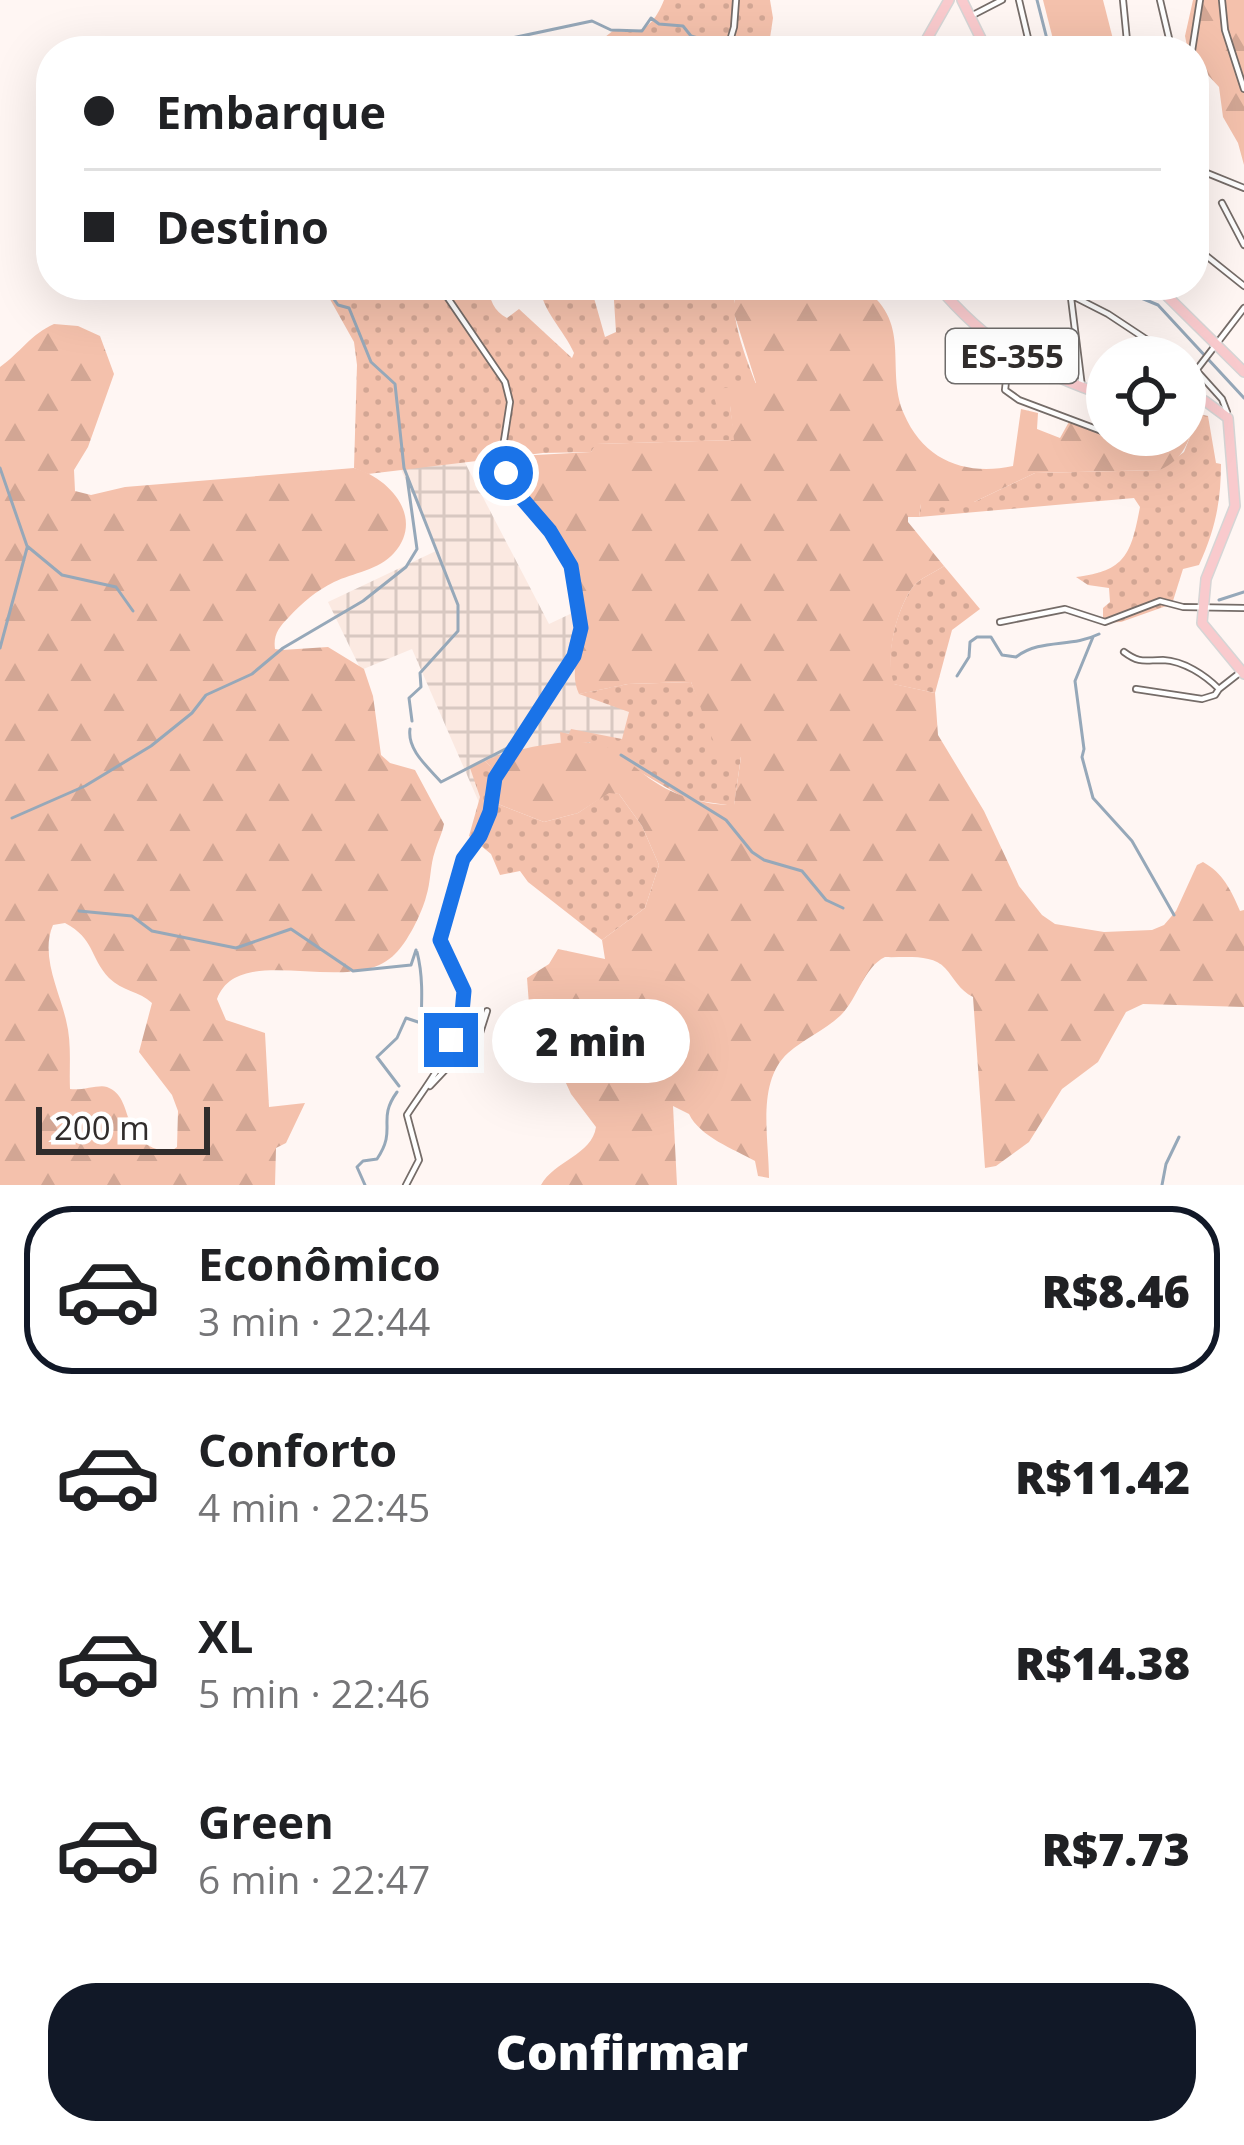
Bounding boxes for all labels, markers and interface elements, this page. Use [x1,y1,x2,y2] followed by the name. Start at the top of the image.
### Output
[156,81,386,142] text: Embarque
[156,196,329,257] text: Destino
[946,329,1078,383] road number: ES-355
[1086,336,1206,456] map controls
[1086,336,1206,456] button: locate
[479,446,533,500] route start
[493,998,691,1082] callout: 2 min
[424,1013,478,1067] route end
[536,1014,646,1067] text: 2 min
[36,1101,210,1154] scale bar
[54,1105,150,1150] text: 200 m
[198,1233,441,1294] text: Econômico
[54,1236,162,1344] icon: car
[1041,1260,1190,1321] text: R$8.46
[198,1294,430,1347] text: 3 min · 22:44
[198,1419,397,1480] text: Conforto
[54,1422,162,1530] icon: car
[1015,1446,1190,1507] text: R$11.42
[198,1480,430,1533] text: 4 min · 22:45
[198,1605,253,1666] text: XL
[54,1608,162,1716] icon: car
[1015,1632,1190,1693] text: R$14.38
[198,1666,430,1719] text: 5 min · 22:46
[198,1791,334,1852] text: Green
[54,1794,162,1902] icon: car
[1041,1818,1190,1879] text: R$7.73
[198,1852,430,1905] text: 6 min · 22:47
[48,1983,1196,2121] button: Confirmar

